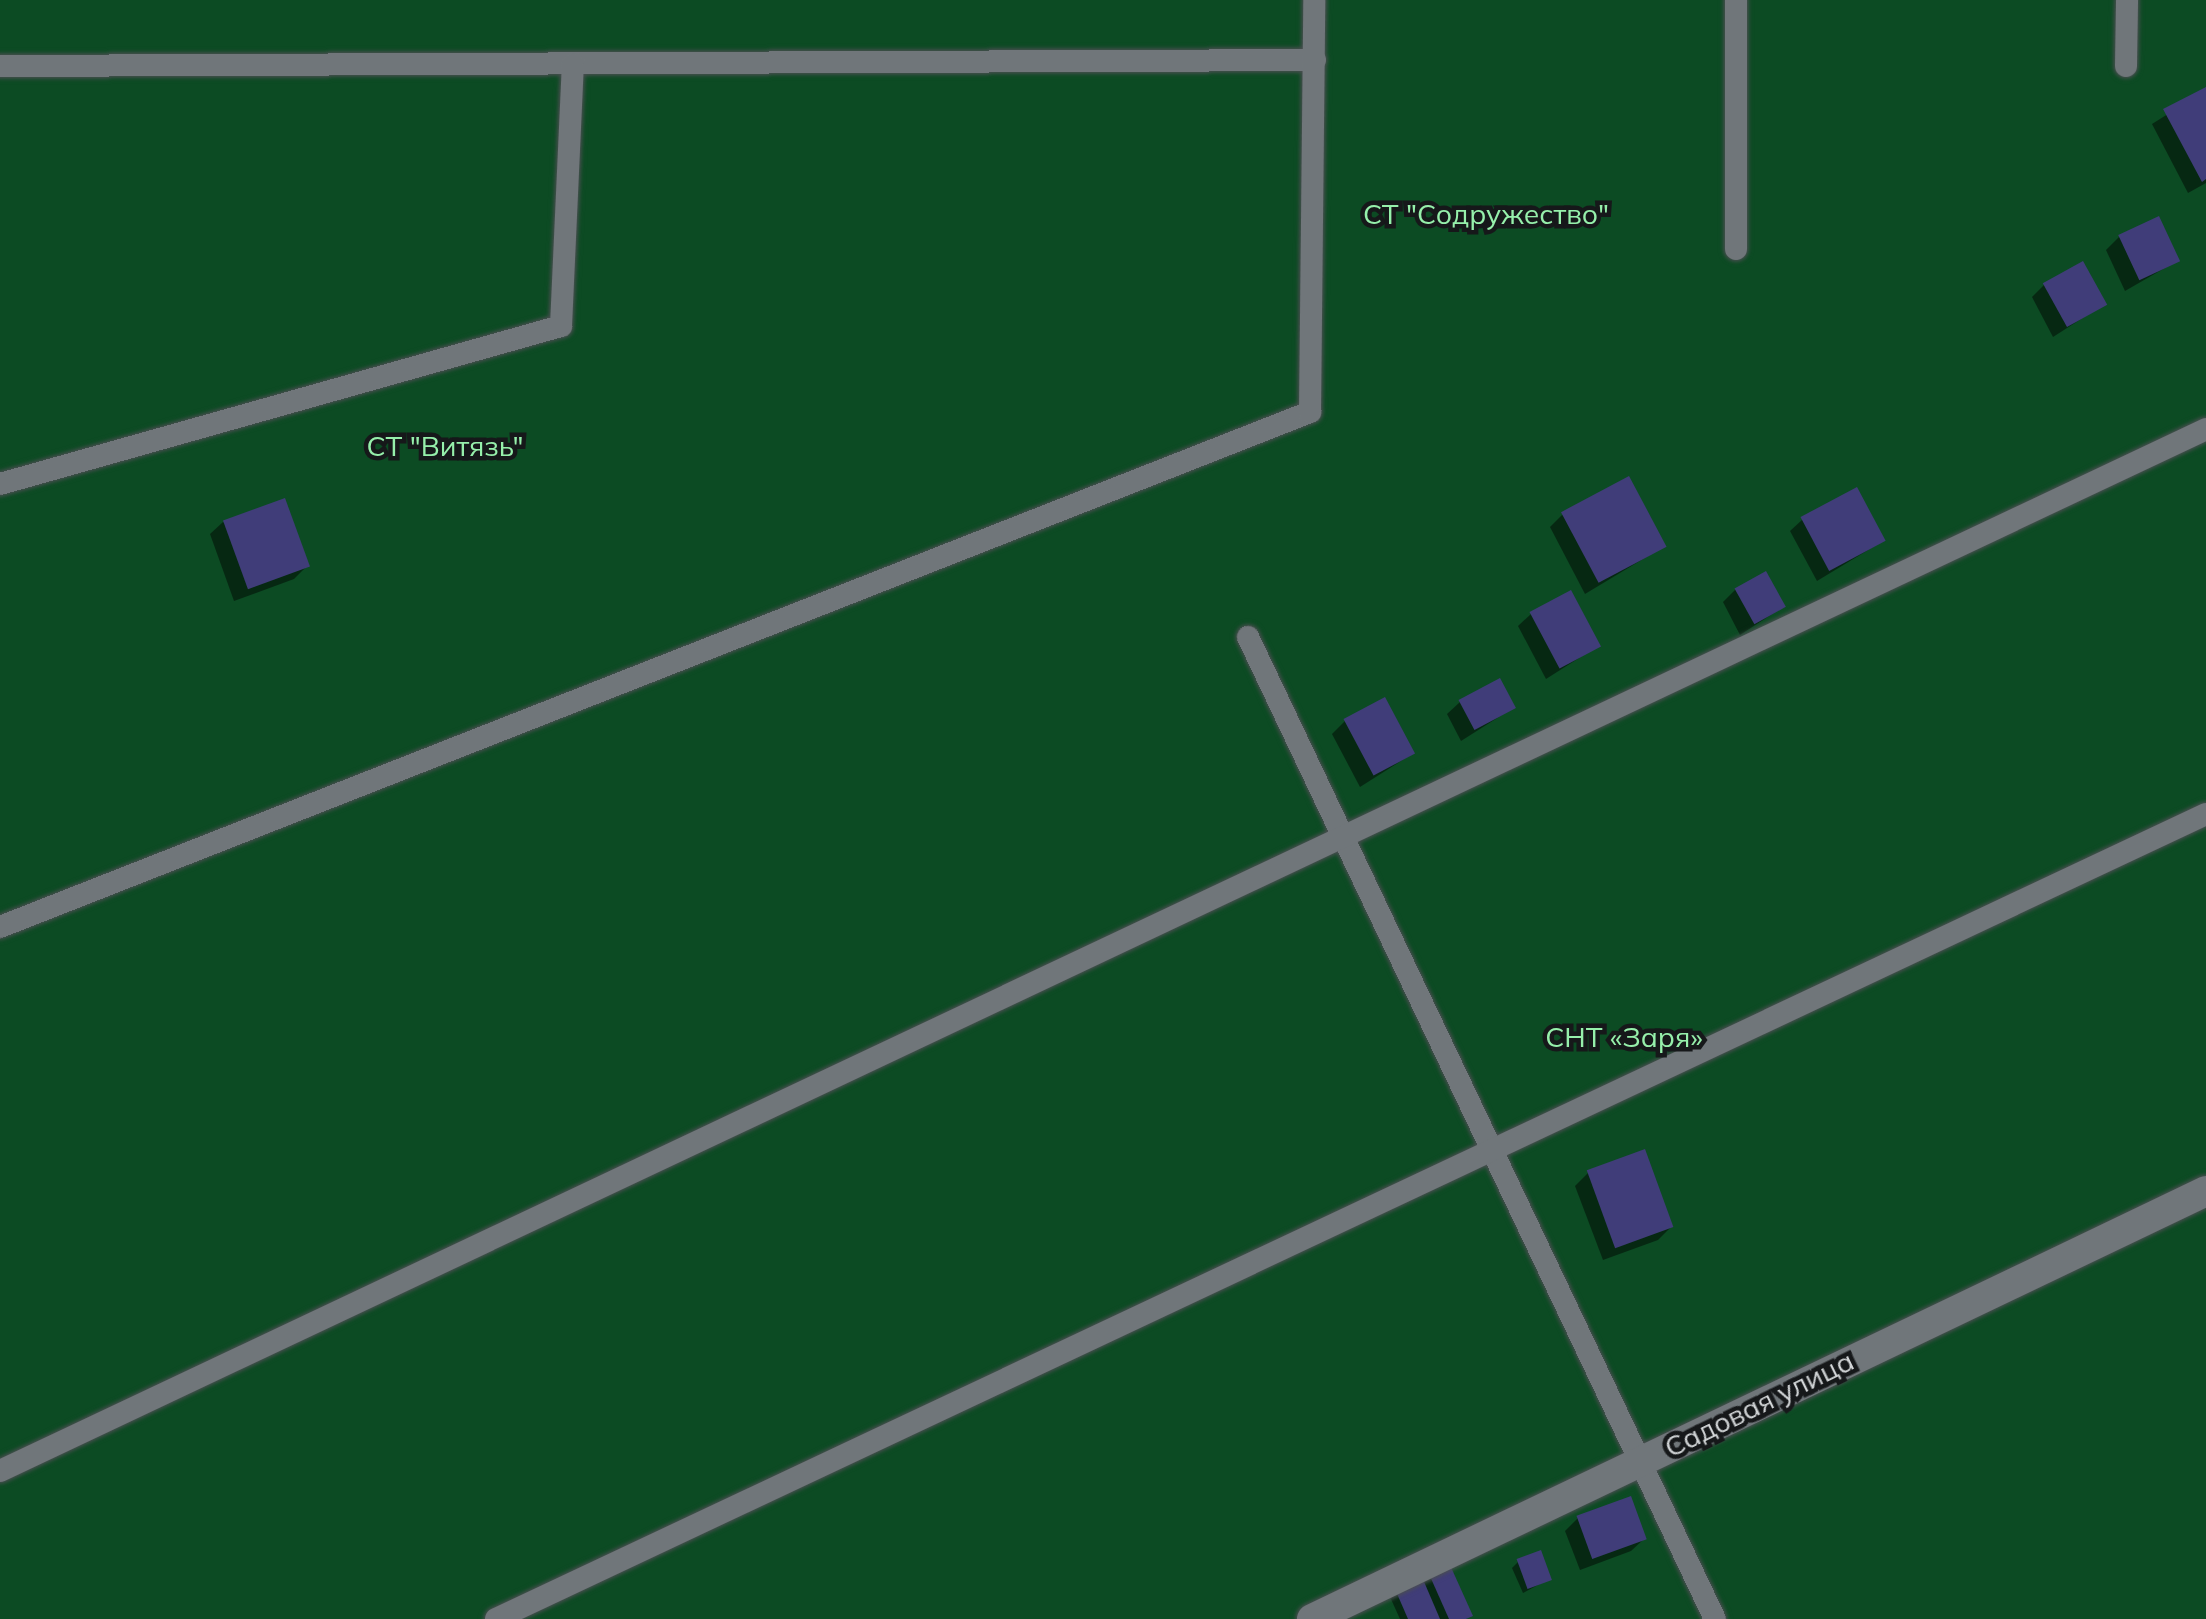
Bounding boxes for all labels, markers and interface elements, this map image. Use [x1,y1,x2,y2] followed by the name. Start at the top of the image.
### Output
[1363,197,1609,231] park label: СТ "Содружество"
[367,429,523,463] park label: СТ "Витязь"
[1545,1020,1703,1054] park label: СНТ «Заря»
[1659,1344,1859,1464] street label: Садовая улица

